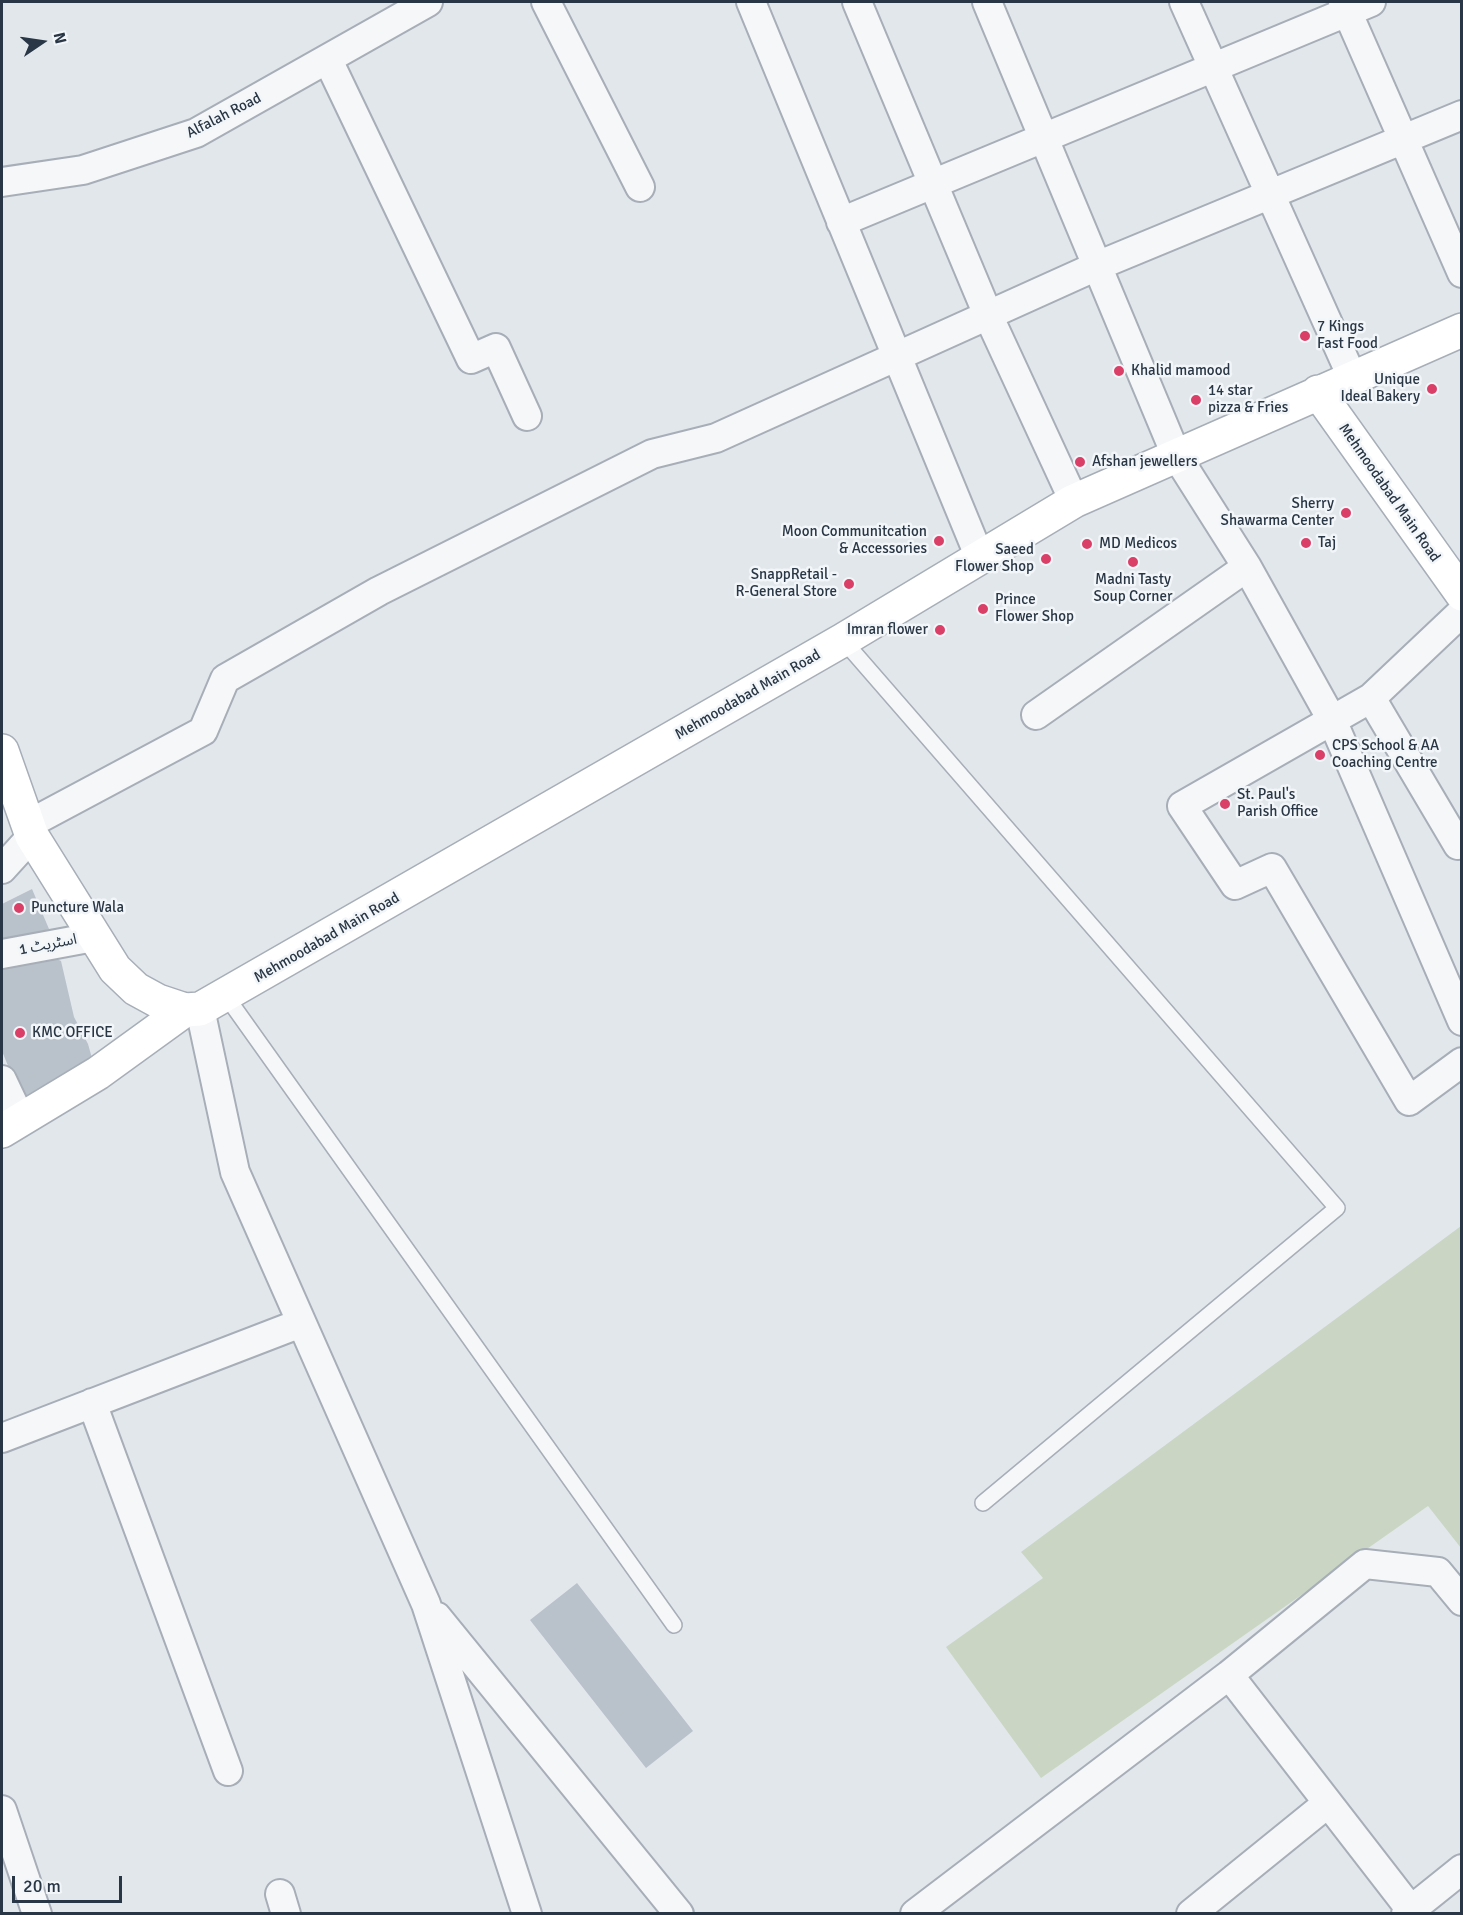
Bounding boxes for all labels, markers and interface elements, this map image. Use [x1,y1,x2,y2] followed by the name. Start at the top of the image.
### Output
[12,12,72,72] north arrow
[49,30,71,46] text: N
[184,89,264,143] street label: Alfalah Road
[1317,318,1378,353] place label: 7 Kings Fast Food
[1298,329,1312,343] marker: 7 Kings Fast Food
[1131,362,1230,380] place label: Khalid mamood
[1112,364,1126,378] marker: Khalid mamood
[1341,371,1420,406] place label: Unique Ideal Bakery
[1208,382,1288,417] place label: 14 star pizza & Fries
[1425,382,1439,396] marker: Unique Ideal Bakery
[1189,393,1203,407] marker: 14 star pizza & Fries
[1334,420,1444,566] street label: Mehmoodabad Main Road
[1092,453,1197,471] place label: Afshan jewellers
[1073,455,1087,469] marker: Afshan jewellers
[1221,495,1334,530] place label: Sherry Shawarma Center
[1339,506,1353,520] marker: Sherry Shawarma Center
[782,523,927,558] place label: Moon Communitcation & Accessories
[932,534,946,548] marker: Moon Communitcation & Accessories
[1318,534,1336,552] place label: Taj
[1099,535,1177,553] place label: MD Medicos
[1299,536,1313,550] marker: Taj
[1080,537,1094,551] marker: MD Medicos
[955,541,1034,576] place label: Saeed Flower Shop
[1039,552,1053,566] marker: Saeed Flower Shop
[1126,555,1140,569] marker: Madni Tasty Soup Corner
[735,566,837,601] place label: SnappRetail - R-General Store
[1093,571,1173,606] place label: Madni Tasty Soup Corner
[842,577,856,591] marker: SnappRetail - R-General Store
[995,591,1074,626] place label: Prince Flower Shop
[976,602,990,616] marker: Prince Flower Shop
[847,621,928,639] place label: Imran flower
[933,623,947,637] marker: Imran flower
[672,646,824,744] street label: Mehmoodabad Main Road
[1332,737,1439,772] place label: CPS School & AA Coaching Centre
[1313,748,1327,762] marker: CPS School & AA Coaching Centre
[1237,786,1318,821] place label: St. Paul's Parish Office
[1218,797,1232,811] marker: St. Paul's Parish Office
[251,889,403,987] street label: Mehmoodabad Main Road
[31,899,124,917] place label: Puncture Wala
[12,901,26,915] marker: Puncture Wala
[17,931,79,959] street label: اسٹریٹ 1
[32,1024,113,1042] place label: KMC OFFICE
[13,1026,27,1040] marker: KMC OFFICE
[15,1864,124,1902] scale bar
[23,1875,61,1897] text: 20 m

